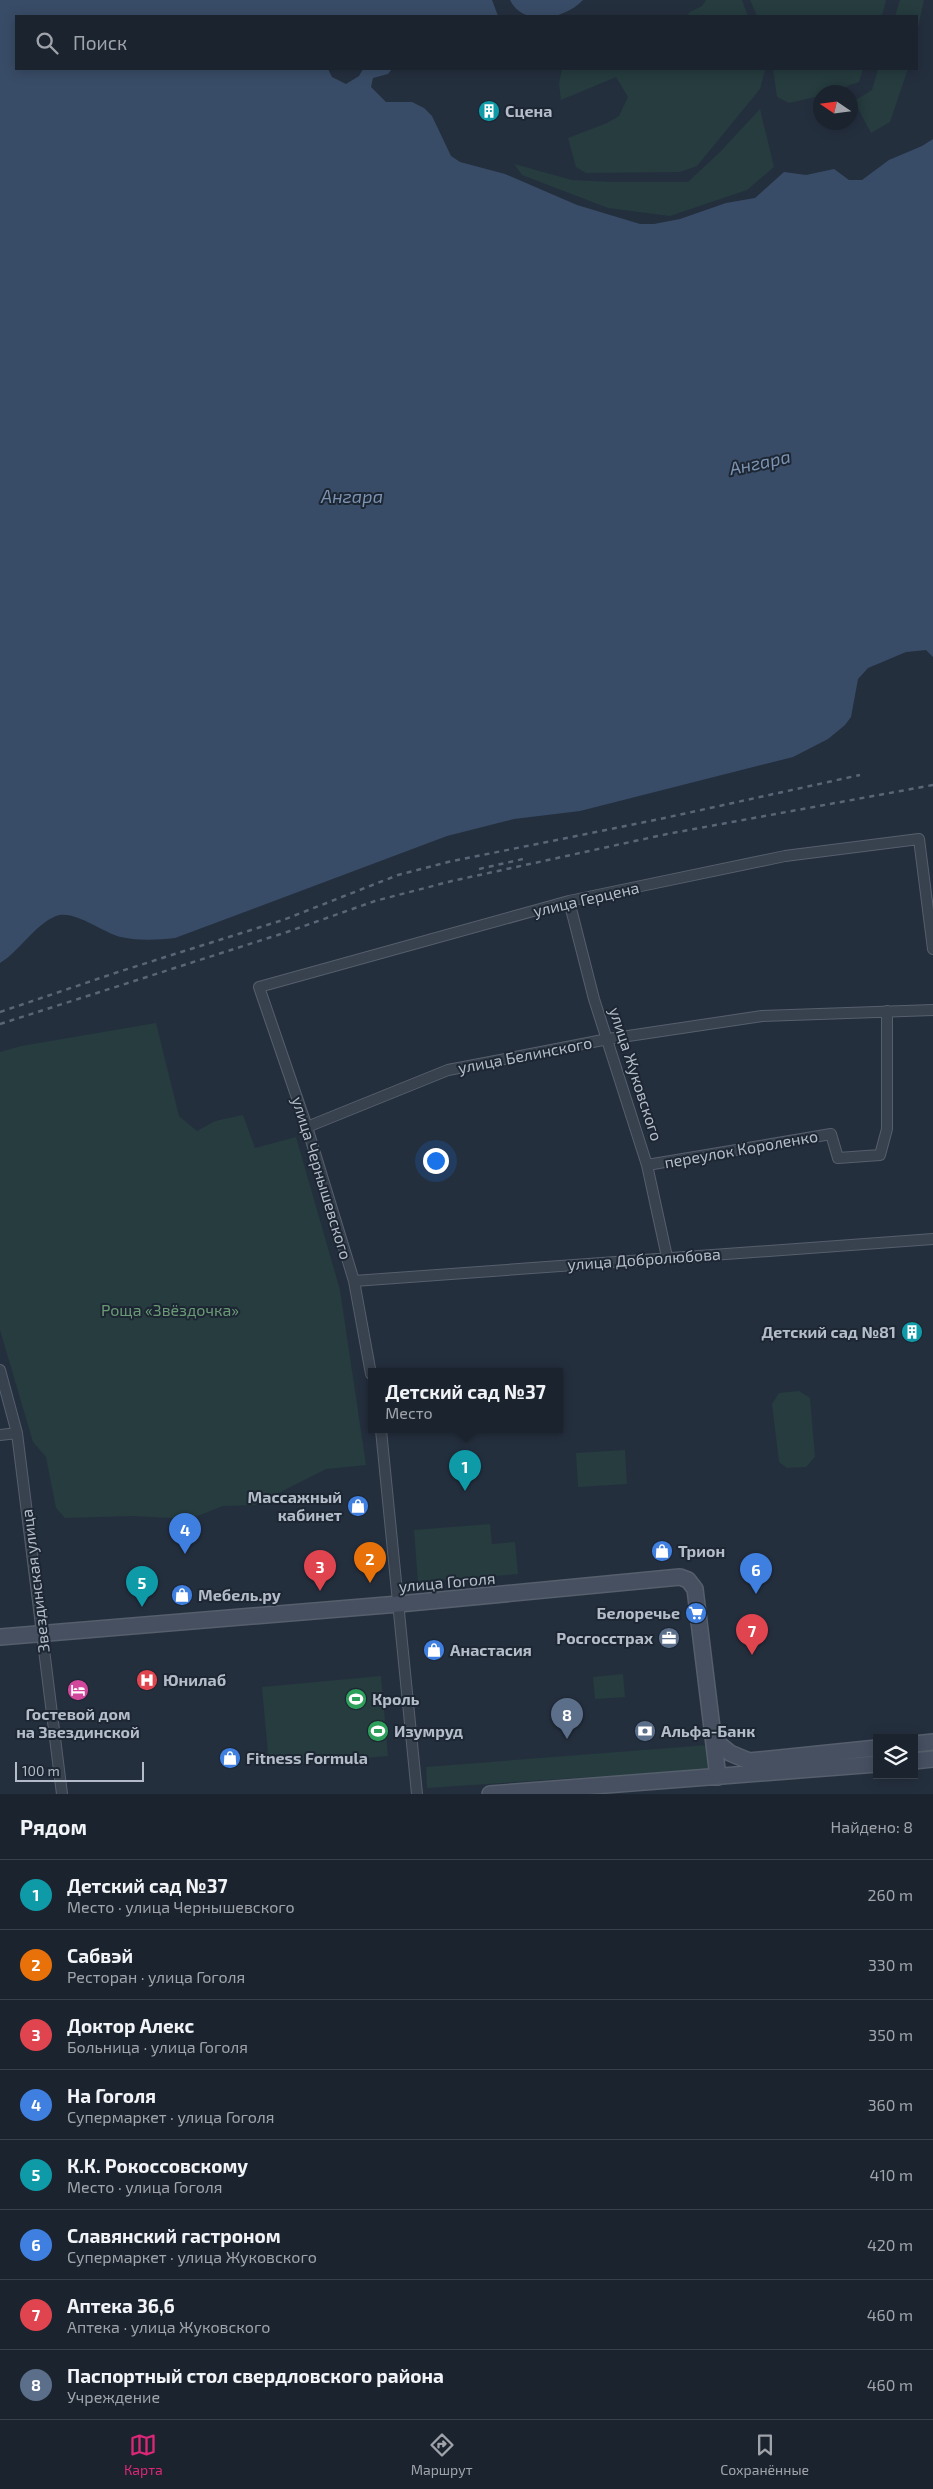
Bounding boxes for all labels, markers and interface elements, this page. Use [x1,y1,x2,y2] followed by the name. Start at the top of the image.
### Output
[15,15,918,70] search box
[33,29,61,57] icon: search
[73,31,127,54] text: Поиск
[813,85,858,130] north arrow
[477,99,501,123] building icon: Сцена
[505,101,552,120] place label: Сцена
[726,445,792,479] water label: Ангара
[320,485,383,507] water label: Ангара
[531,877,641,921] street label: улица Герцена
[605,1005,667,1143] street label: улица Жуковского
[456,1032,594,1078] street label: улица Белинского
[288,1094,356,1262] street label: улица Чернышевского
[663,1126,819,1172] street label: переулок Короленко
[423,1148,449,1174] your location
[567,1244,721,1274] street label: улица Добролюбова
[101,1300,239,1319] park label: Роща «Звёздочка»
[900,1320,924,1344] building icon: Детский сад №81
[762,1322,896,1341] place label: Детский сад №81
[368,1368,563,1433] popup
[385,1380,546,1403] text: Детский сад №37
[385,1403,433,1422] text: Место
[449,1450,481,1491] pin: 1
[248,1487,342,1524] place label: Массажный кабинет
[346,1494,370,1518] shop icon: Массажный кабинет
[16,1508,54,1654] street label: Звездинская улица
[169,1513,201,1554] pin: 4
[650,1539,674,1563] shop icon: Трион
[678,1541,725,1560] place label: Трион
[354,1542,386,1583] pin: 2
[304,1550,336,1591] pin: 3
[740,1553,772,1594] pin: 6
[126,1566,158,1607] pin: 5
[398,1568,496,1596] street label: улица Гоголя
[170,1583,194,1607] shop icon: Мебель.ру
[198,1585,281,1604] place label: Мебель.ру
[684,1601,708,1625] supermarket icon: Белоречье
[597,1603,680,1622] place label: Белоречье
[736,1614,768,1655] pin: 7
[657,1626,681,1650] office icon: Росгосстрах
[556,1628,653,1647] place label: Росгосстрах
[422,1638,446,1662] shop icon: Анастасия
[450,1640,532,1659] place label: Анастасия
[135,1668,159,1692] hospital icon: Юнилаб
[163,1670,226,1689] place label: Юнилаб
[66,1678,90,1702] hotel icon: Гостевой дом на Звездинской
[344,1687,368,1711] sports icon: Кроль
[372,1689,420,1708] place label: Кроль
[551,1698,583,1739] pin: 8
[16,1704,140,1741] place label: Гостевой дом на Звездинской
[366,1719,390,1743] sports icon: Изумруд
[633,1719,657,1743] bank icon: Альфа-Банк
[394,1721,463,1740] place label: Изумруд
[661,1721,755,1740] place label: Альфа-Банк
[873,1734,918,1779] map controls
[873,1734,918,1779] button: layers
[218,1746,242,1770] shop icon: Fitness Formula
[246,1748,368,1767] place label: Fitness Formula
[15,1759,144,1782] scale bar
[22,1762,60,1779] text: 100 m
[20,1814,87,1839] text: Рядом
[831,1817,913,1836] text: Найдено: 8
[67,1874,227,1897] text: Детский сад №37
[33,1885,39,1904] text: 1
[868,1885,913,1904] text: 260 m
[67,1897,295,1916] text: Место · улица Чернышевского
[67,1944,133,1967] text: Сабвэй
[31,1955,41,1974] text: 2
[868,1955,913,1974] text: 330 m
[67,1967,245,1986] text: Ресторан · улица Гоголя
[67,2014,194,2037] text: Доктор Алекс
[31,2025,41,2044] text: 3
[868,2025,913,2044] text: 350 m
[67,2037,248,2056] text: Больница · улица Гоголя
[67,2084,156,2107] text: На Гоголя
[31,2095,41,2114] text: 4
[868,2095,913,2114] text: 360 m
[67,2107,275,2126] text: Супермаркет · улица Гоголя
[67,2154,248,2177] text: К.К. Рокоссовскому
[32,2165,40,2184] text: 5
[870,2165,913,2184] text: 410 m
[67,2177,222,2196] text: Место · улица Гоголя
[67,2224,281,2247] text: Славянский гастроном
[31,2235,41,2254] text: 6
[867,2235,913,2254] text: 420 m
[67,2247,317,2266] text: Супермаркет · улица Жуковского
[67,2294,175,2317] text: Аптека 36,6
[32,2305,40,2324] text: 7
[867,2305,913,2324] text: 460 m
[67,2317,270,2336] text: Аптека · улица Жуковского
[67,2364,444,2387] text: Паспортный стол свердловского района
[31,2375,41,2394] text: 8
[867,2375,913,2394] text: 460 m
[67,2387,160,2406] text: Учреждение
[124,2431,163,2478] tab: Карта
[411,2431,473,2478] tab: Маршрут
[720,2431,809,2478] tab: Сохранённые

